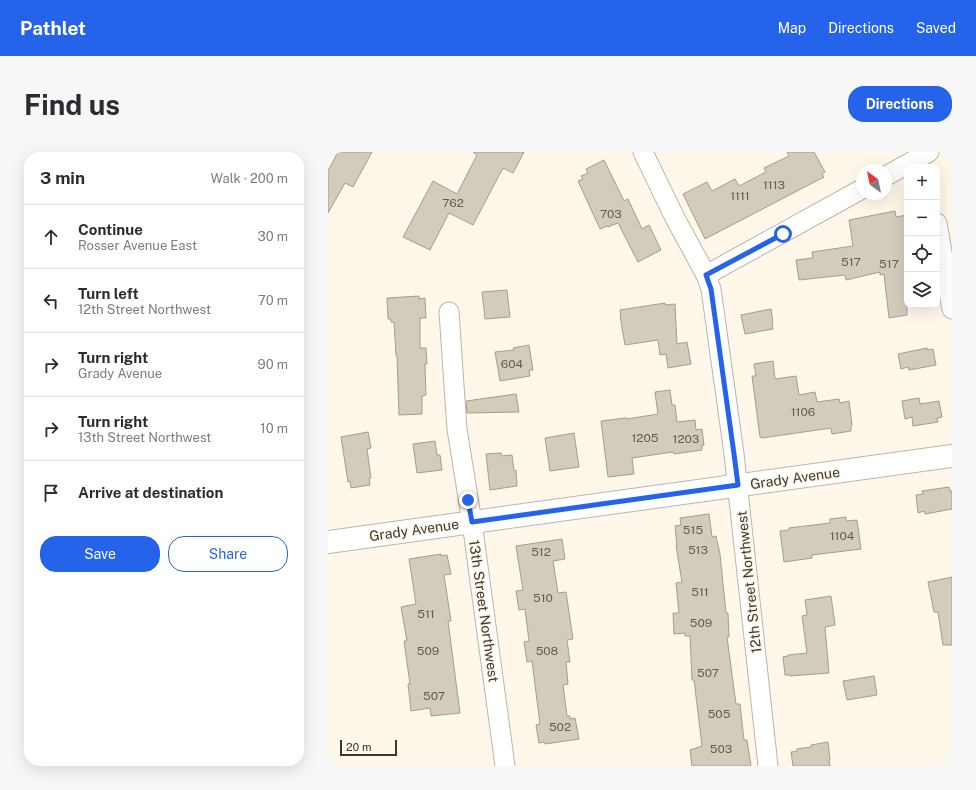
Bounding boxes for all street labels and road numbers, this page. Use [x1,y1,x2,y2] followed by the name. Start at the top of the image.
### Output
[749,464,841,492] street label: Grady Avenue
[734,510,764,654] street label: 12th Street Northwest
[368,516,460,544] street label: Grady Avenue
[466,539,502,683] street label: 13th Street Northwest

